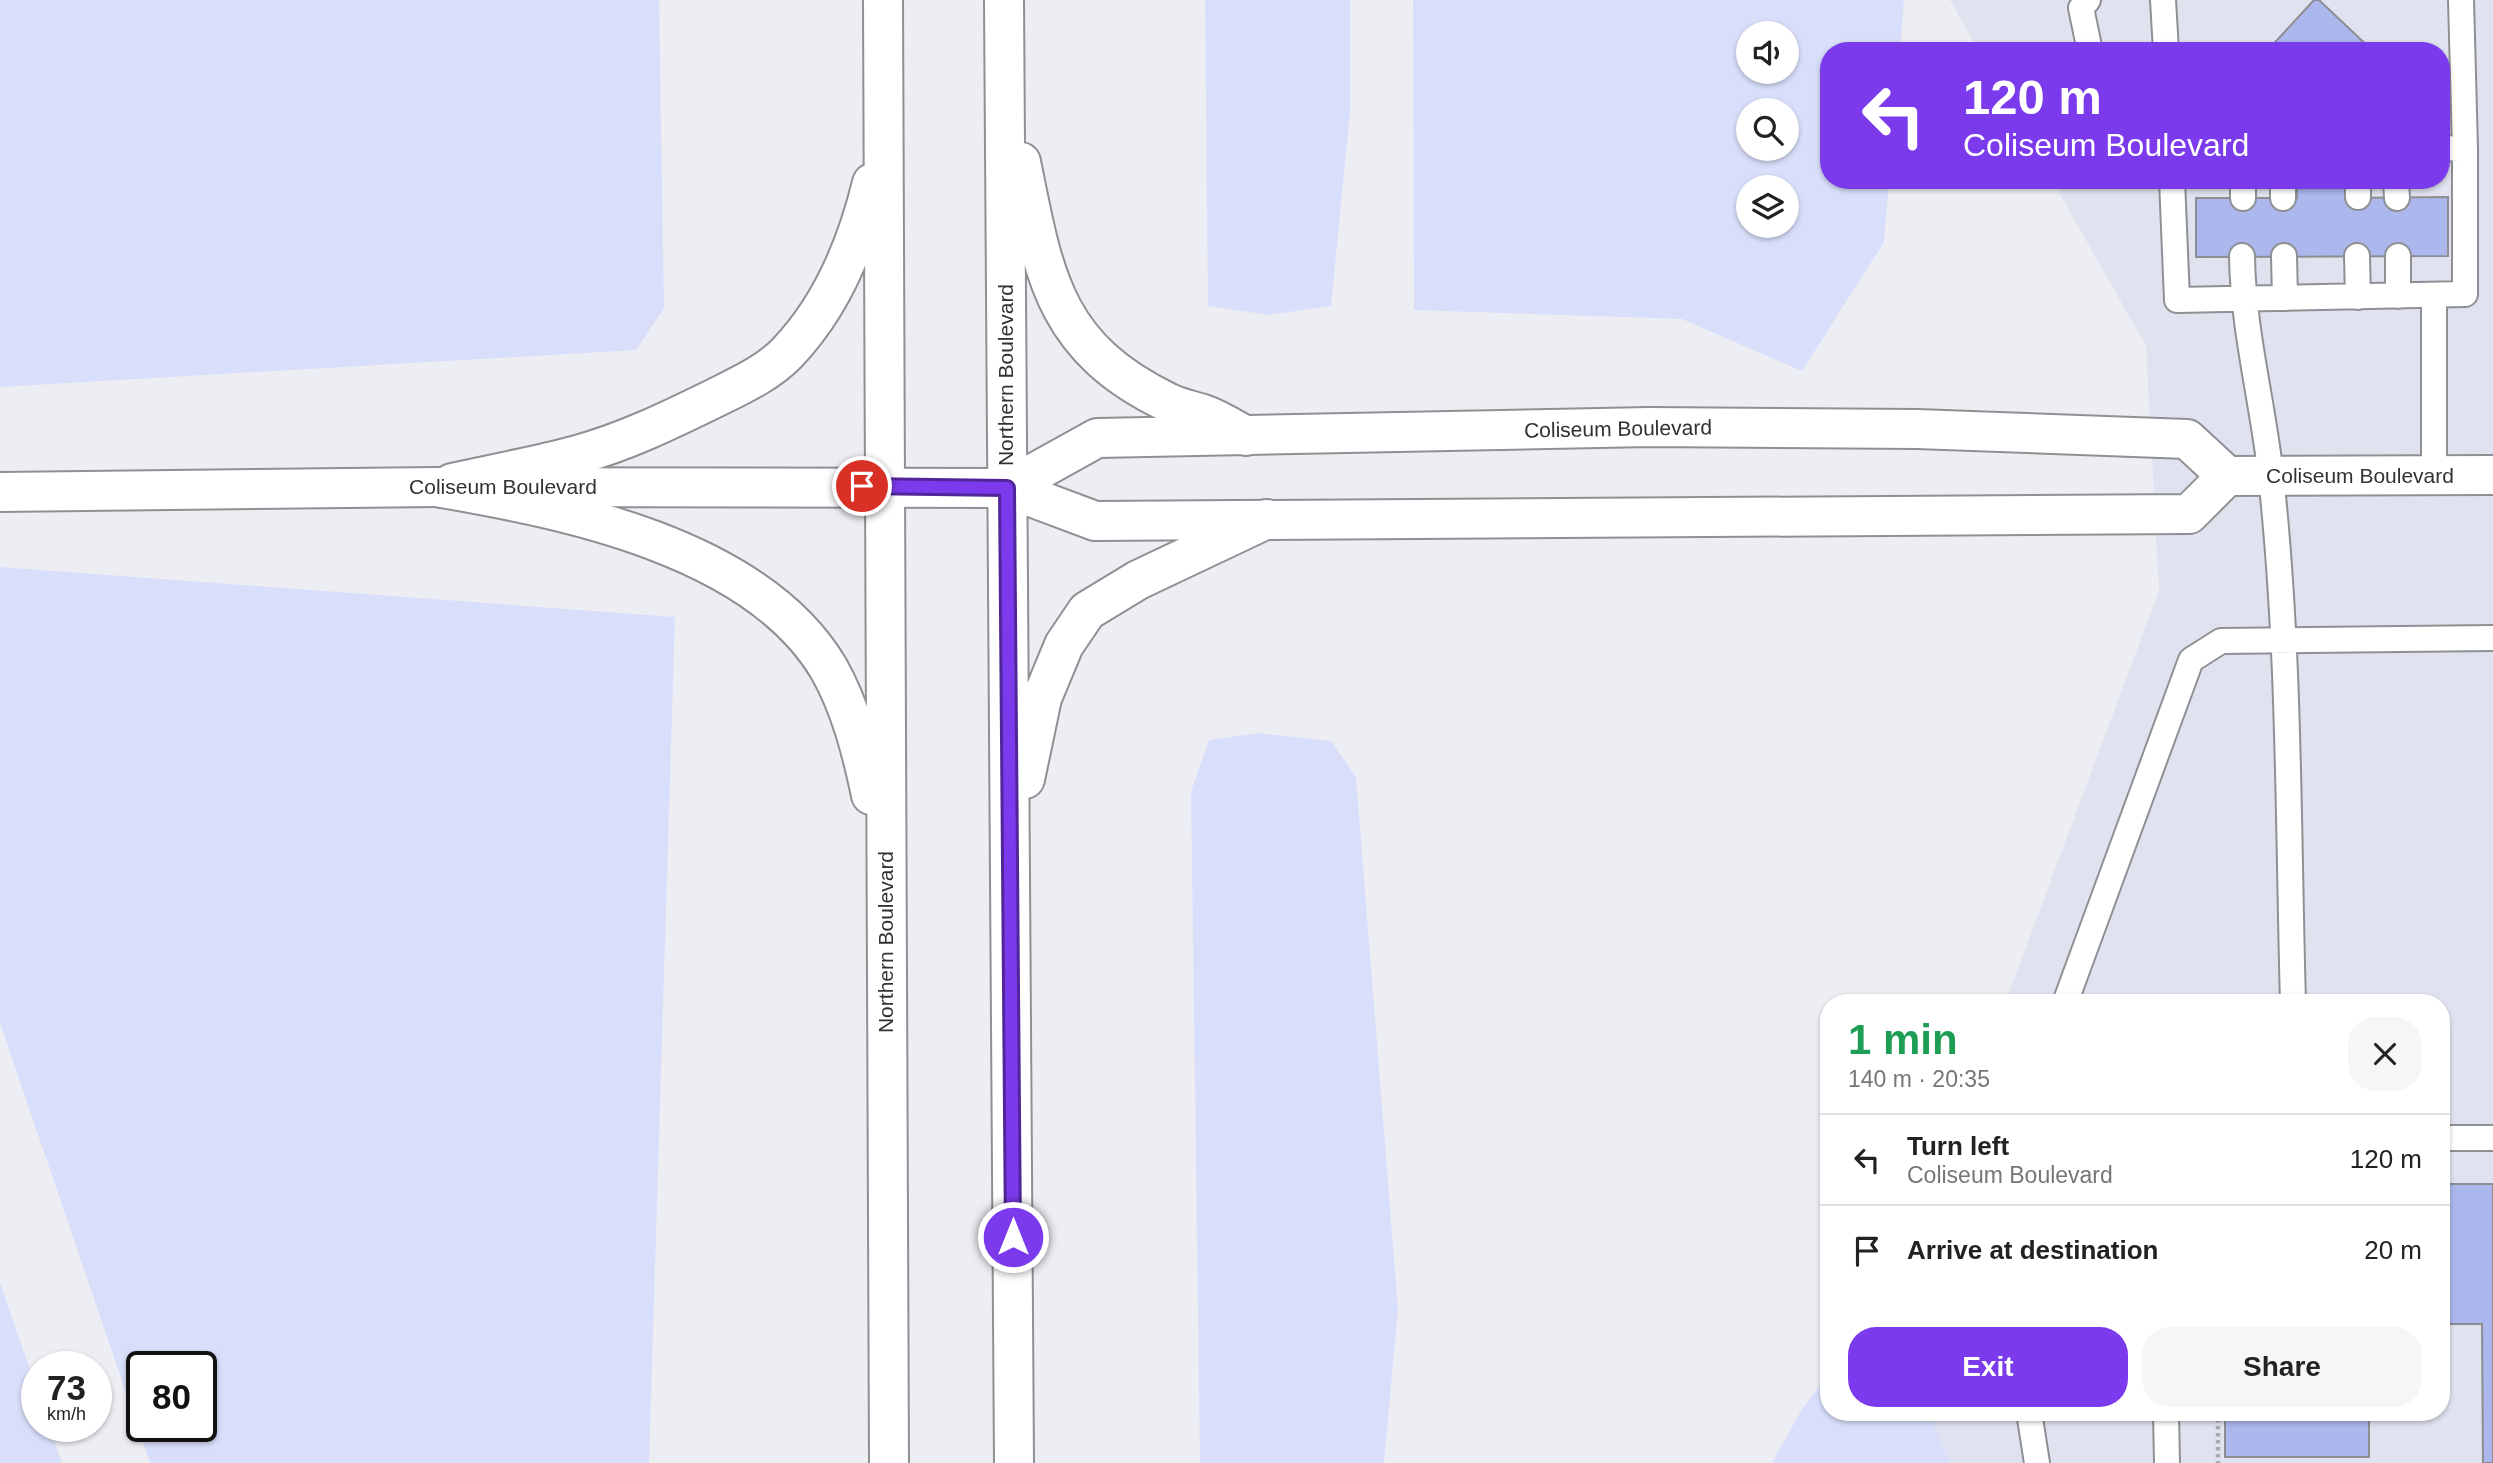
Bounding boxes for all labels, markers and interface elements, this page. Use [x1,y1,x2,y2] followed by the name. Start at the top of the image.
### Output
[1736,21,1799,238] map controls
[1736,21,1799,84] button: sound
[1848,70,1939,161] icon: left
[1963,70,2102,124] text: 120 m
[1736,98,1799,161] button: search
[1963,127,2249,163] text: Coliseum Boulevard
[1736,175,1799,238] button: layers
[994,284,1017,466] street label: Northern Boulevard
[1524,415,1712,442] street label: Coliseum Boulevard
[832,456,892,516] pin
[2266,464,2454,487] street label: Coliseum Boulevard
[843,467,881,505] icon: arrive
[409,475,597,498] street label: Coliseum Boulevard
[874,851,897,1033] street label: Northern Boulevard
[1848,1016,1958,1063] text: 1 min
[2348,1017,2422,1091] button: close
[1848,1066,1990,1092] text: 140 m · 20:35
[1907,1131,2009,1161] text: Turn left
[1848,1141,1886,1179] icon: left
[2350,1144,2422,1174] text: 120 m
[1907,1162,2113,1188] text: Coliseum Boulevard
[976,1200,1050,1274] position arrow
[1848,1232,1886,1270] icon: arrive
[1907,1235,2158,1265] text: Arrive at destination
[2364,1235,2422,1265] text: 20 m
[1848,1327,2128,1407] button: Exit
[2142,1327,2422,1407] button: Share
[126,1351,217,1442] speed limit sign: 80
[47,1368,86,1407] text: 73
[47,1404,86,1424] text: km/h

